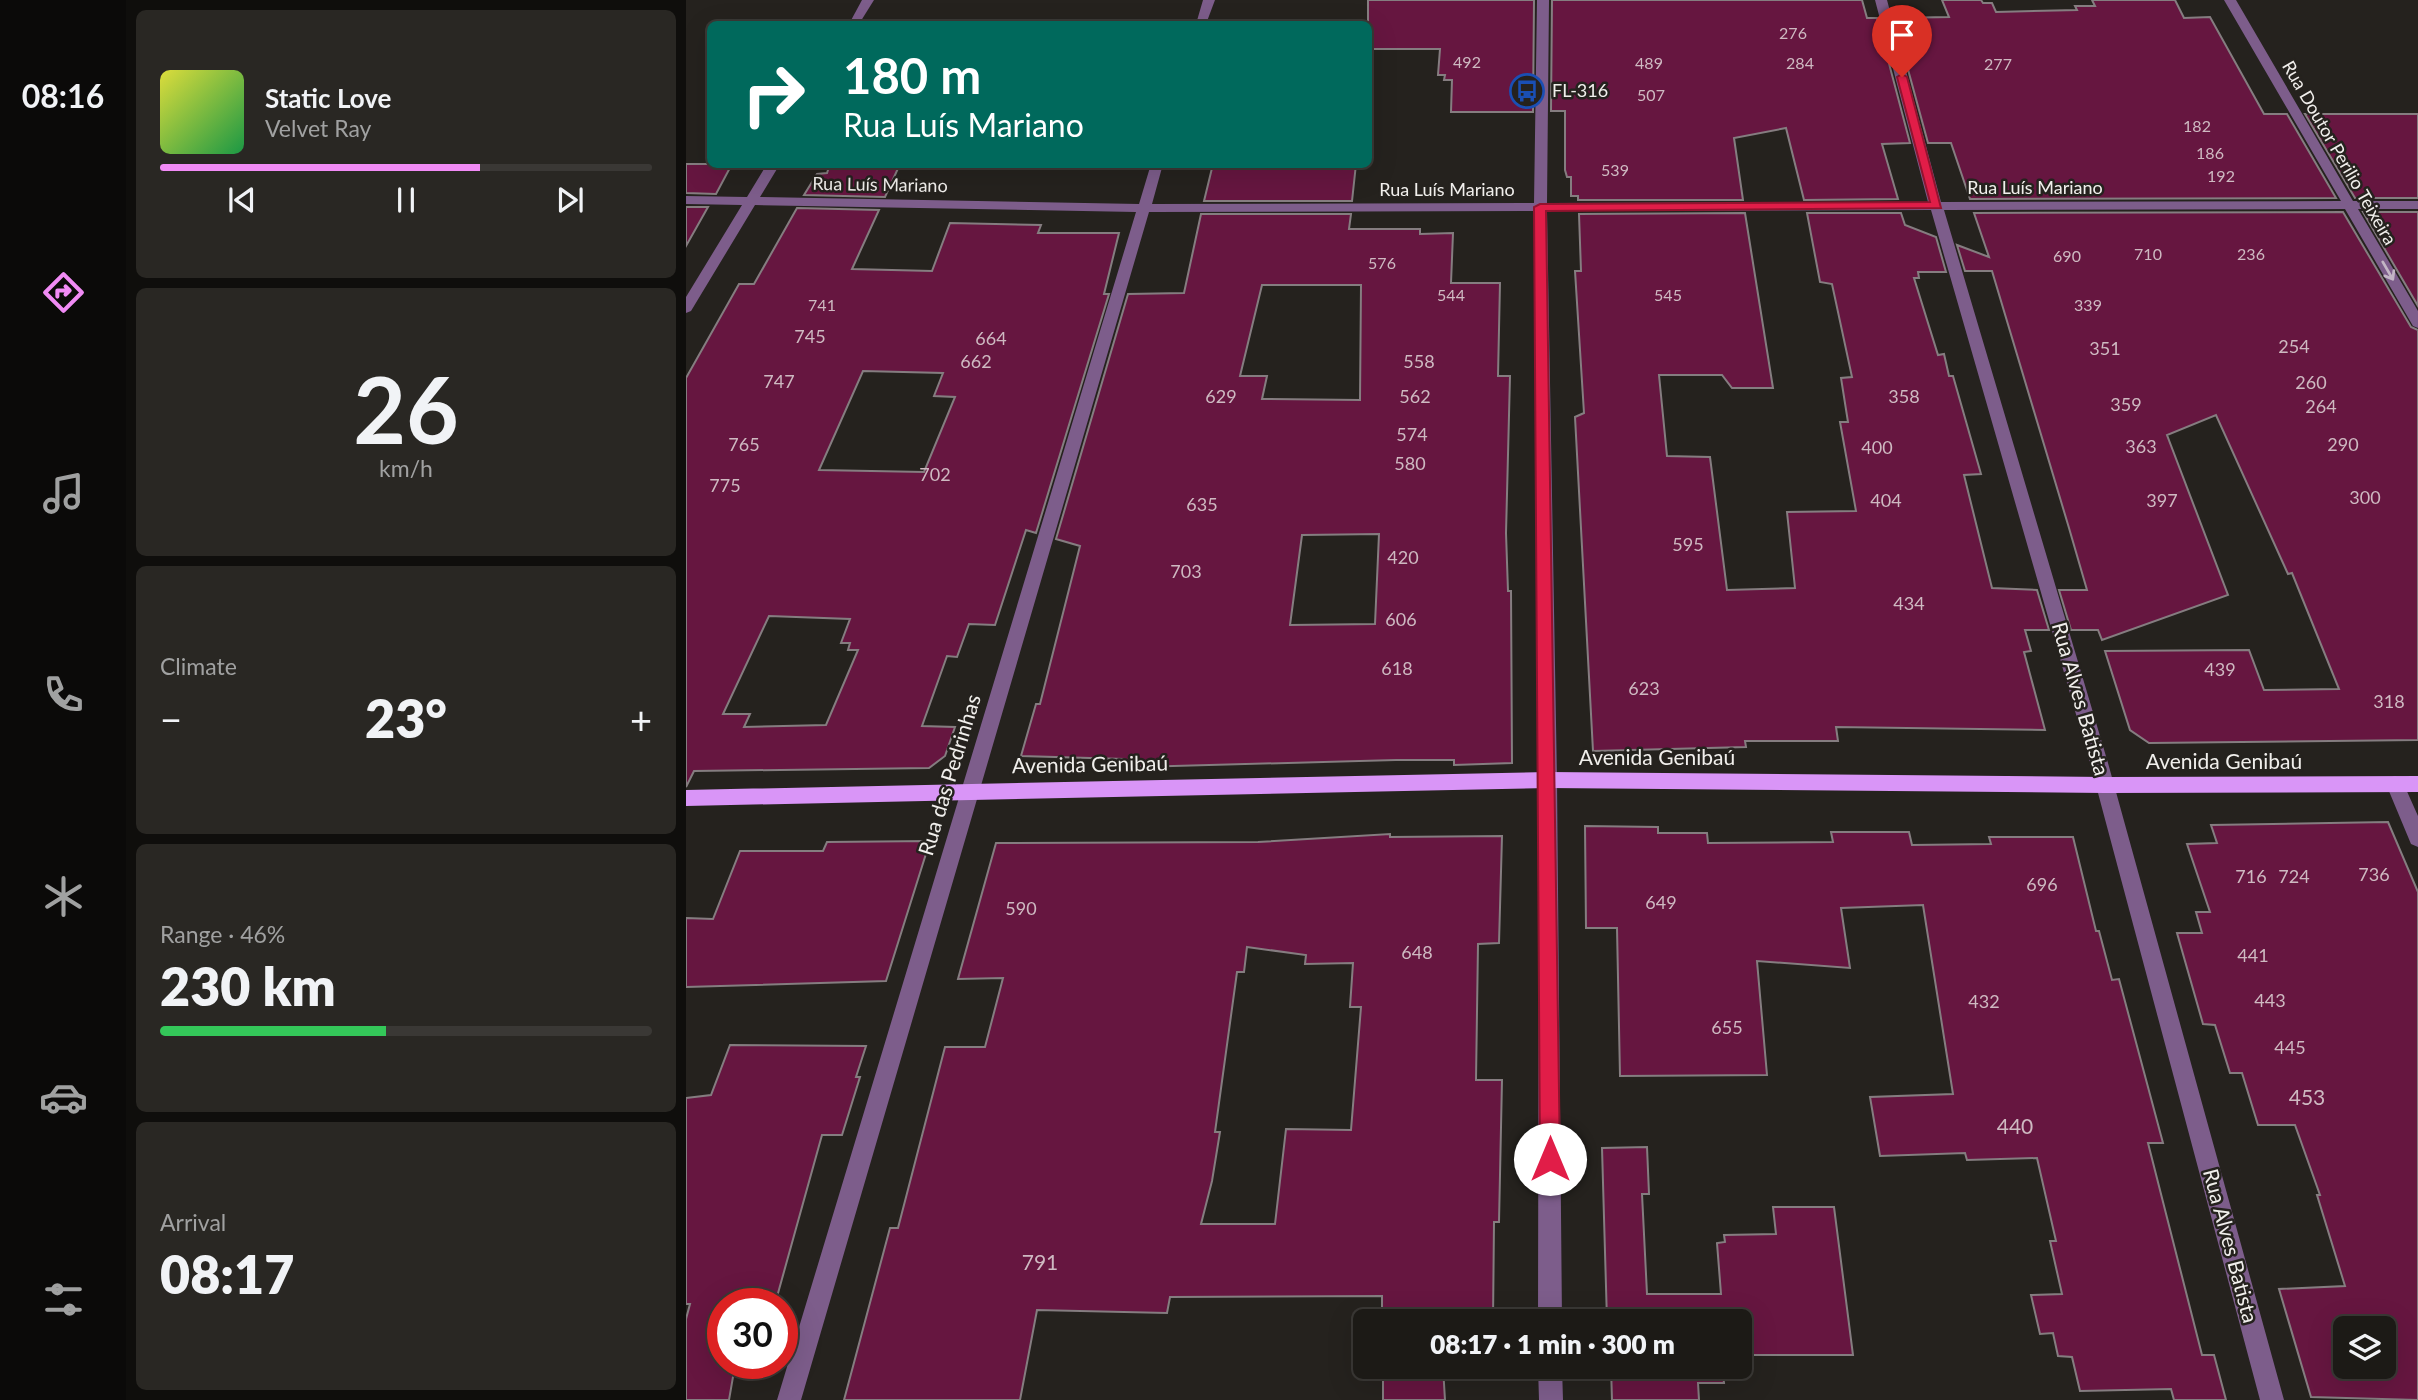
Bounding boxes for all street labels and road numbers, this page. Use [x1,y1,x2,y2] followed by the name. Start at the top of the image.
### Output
[2278,56,2402,249] street label: Rua Doutor Perilio Teixeira
[812,172,948,196] street label: Rua Luís Mariano
[1967,176,2103,198] street label: Rua Luís Mariano
[1379,178,1515,200] street label: Rua Luís Mariano
[2048,619,2115,778] street label: Rua Alves Batista
[912,691,985,858] street label: Rua das Pedrinhas
[1579,744,1735,769] street label: Avenida Genibaú
[2146,748,2302,773] street label: Avenida Genibaú
[1012,750,1168,777] street label: Avenida Genibaú
[2199,1166,2264,1325] street label: Rua Alves Batista

